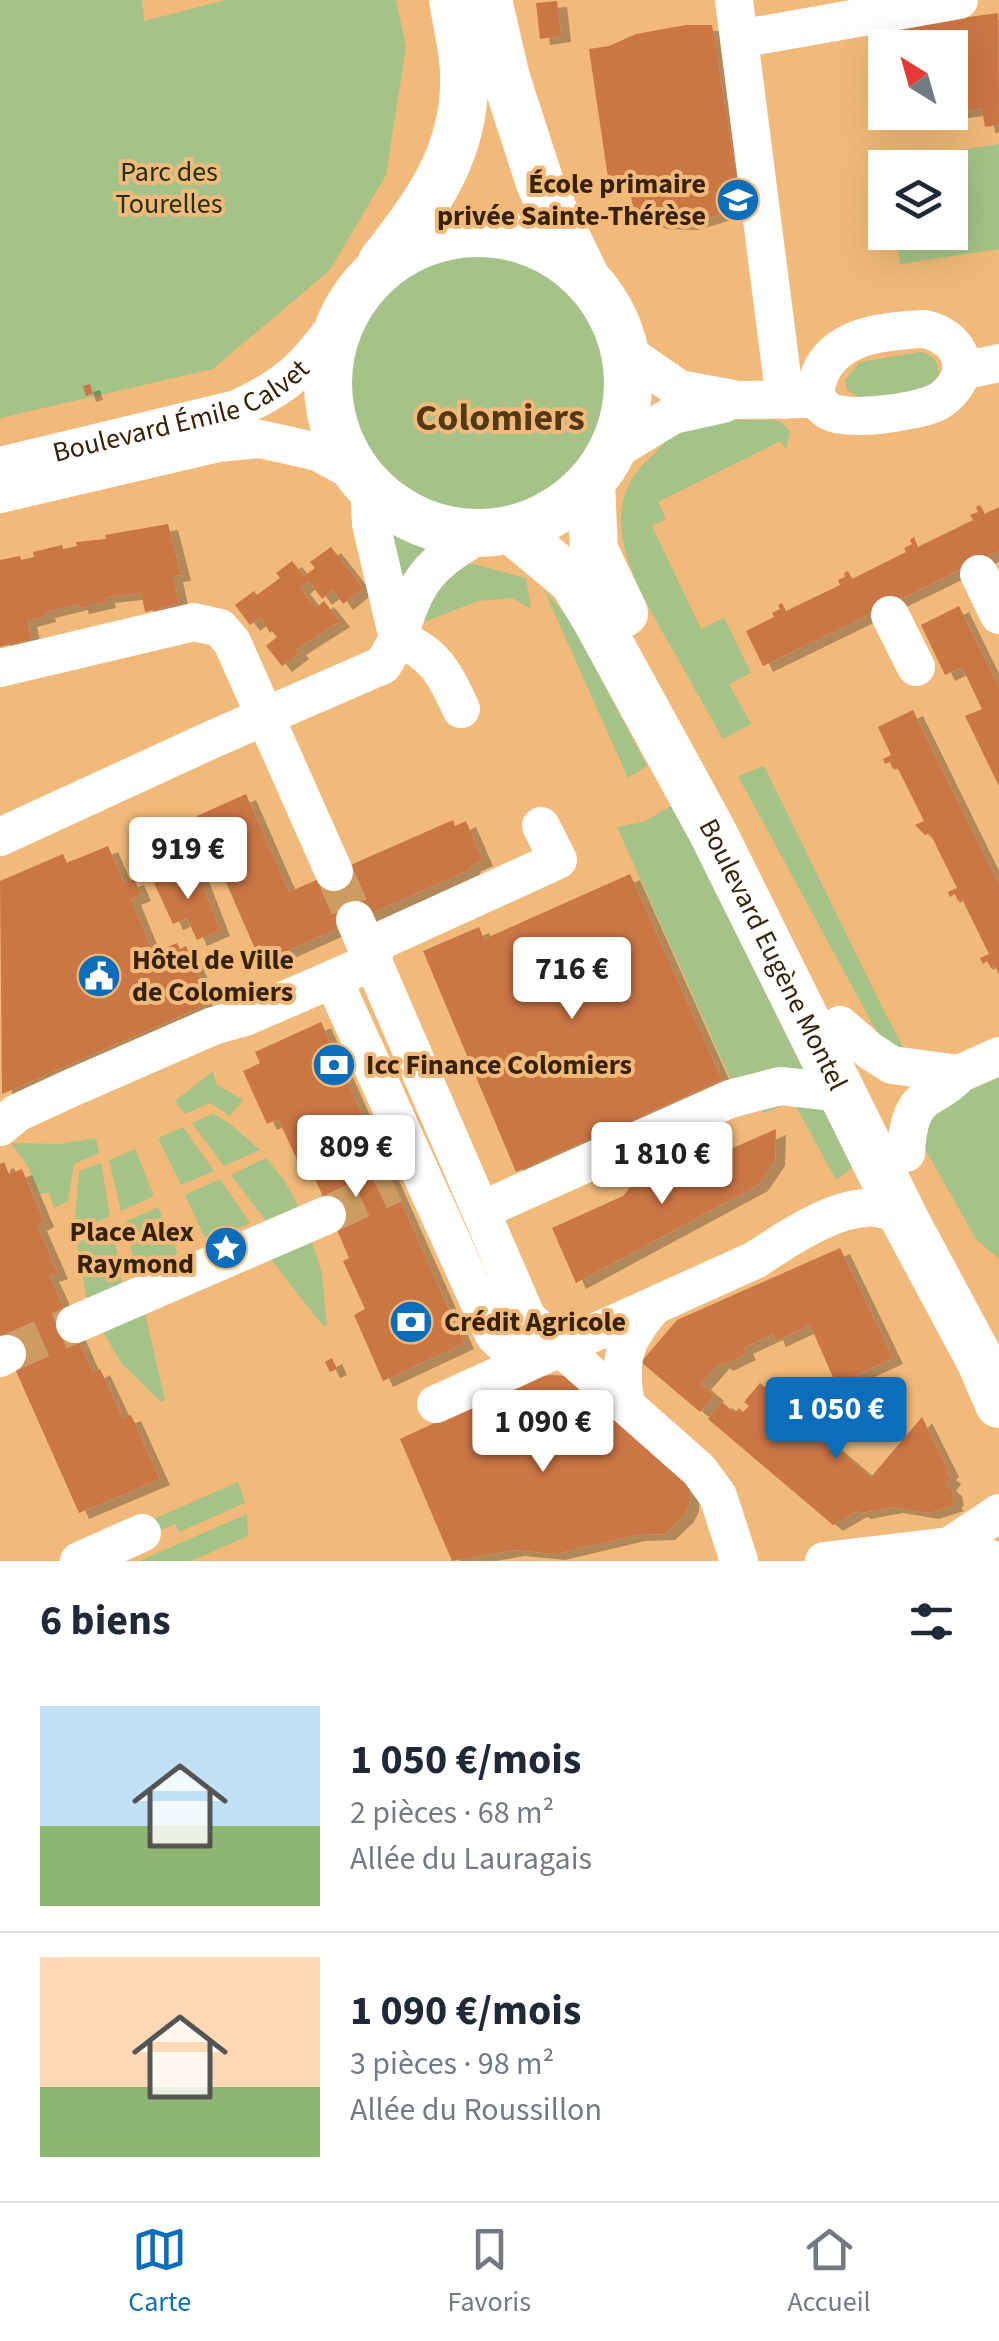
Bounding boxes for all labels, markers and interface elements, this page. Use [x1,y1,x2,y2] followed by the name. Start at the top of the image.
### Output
[868,30,968,130] north arrow
[868,30,968,250] map controls
[868,150,968,250] button: layers
[116,152,222,224] park label: Parc des Tourelles
[437,164,706,236] place label: École primaire privée Sainte-Thérèse
[715,177,761,223] school or university icon: École primaire privée Sainte-Thérèse
[49,350,319,473] street label: Boulevard Émile Calvet
[415,391,585,445] district label: Colomiers
[689,811,858,1097] street label: Boulevard Eugène Montel
[118,817,258,902] pin: 919 €
[151,826,225,872] text: 919 €
[502,937,642,1022] pin: 716 €
[132,940,294,1012] place label: Hôtel de Ville de Colomiers
[535,946,609,992] text: 716 €
[76,953,122,999] public building icon: Hôtel de Ville de Colomiers
[311,1042,357,1088] bank icon: Icc Finance Colomiers
[366,1045,632,1085] place label: Icc Finance Colomiers
[286,1115,426,1200] pin: 809 €
[570,1122,754,1207] pin: 1 810 €
[319,1124,393,1170] text: 809 €
[613,1131,711,1177] text: 1 810 €
[70,1212,194,1284] place label: Place Alex Raymond
[203,1225,249,1271] place icon: Place Alex Raymond
[388,1299,434,1345] bank icon: Crédit Agricole
[444,1302,626,1342] place label: Crédit Agricole
[744,1377,928,1462] pin: 1 050 €
[787,1386,885,1432] text: 1 050 €
[451,1390,635,1475] pin: 1 090 €
[494,1399,592,1445] text: 1 090 €
[40,1591,171,1651] text: 6 biens
[904,1594,959,1649] icon: filters
[350,1730,581,1790] text: 1 050 €/mois
[120,1746,240,1866] icon: home
[350,1790,554,1836] text: 2 pièces · 68 m²
[350,1836,592,1882] text: Allée du Lauragais
[350,1981,581,2041] text: 1 090 €/mois
[120,1997,240,2117] icon: home
[350,2041,554,2087] text: 3 pièces · 98 m²
[350,2087,602,2133] text: Allée du Roussillon
[128,2222,191,2322] tab: Carte
[448,2222,531,2322] tab: Favoris
[787,2222,871,2322] tab: Accueil

